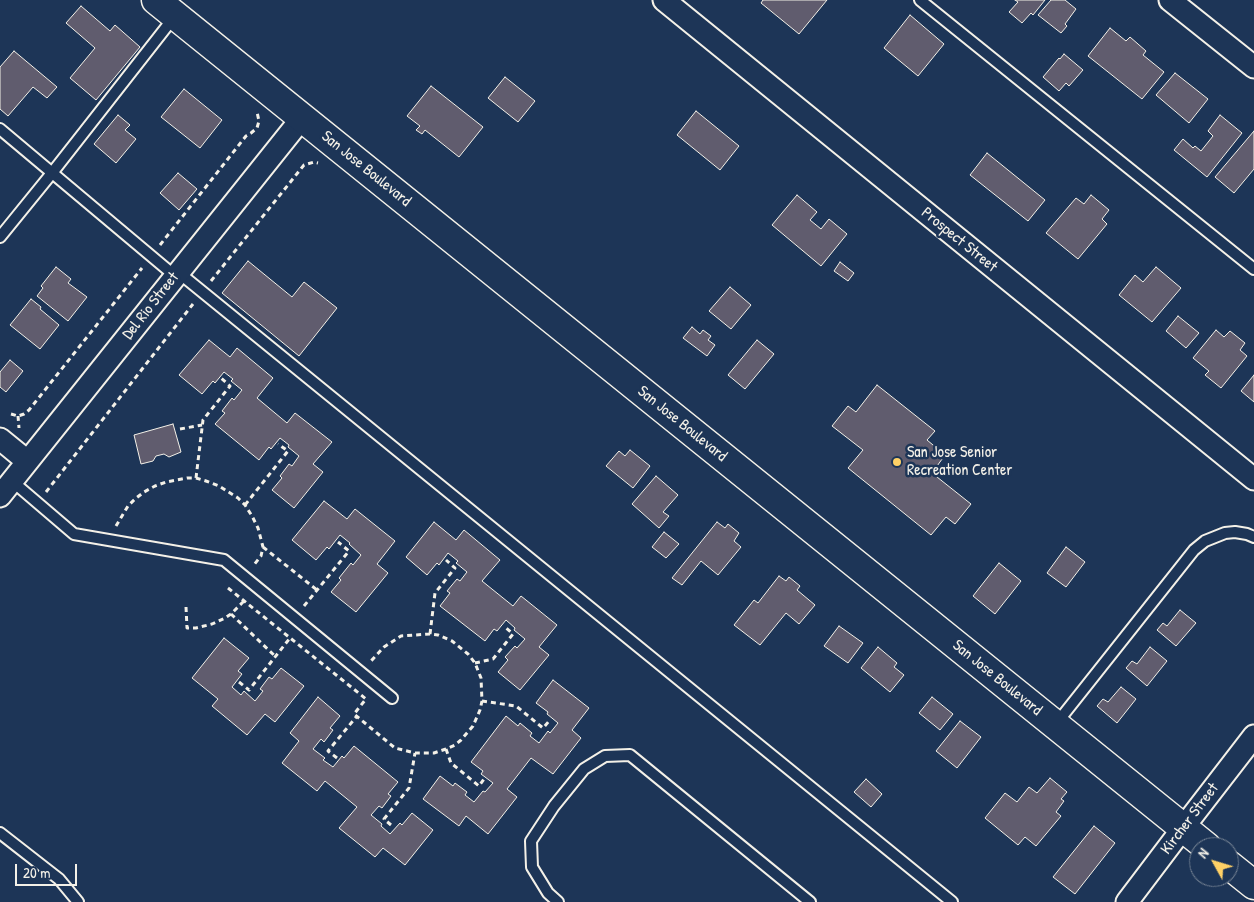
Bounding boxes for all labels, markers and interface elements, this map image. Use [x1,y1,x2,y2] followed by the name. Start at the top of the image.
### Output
[317,127,415,211] street label: San Jose Boulevard
[917,203,1001,277] street label: Prospect Street
[119,269,183,343] street label: Del Rio Street
[633,382,731,466] street label: San Jose Boulevard
[907,443,1012,481] place label: San Jose Senior Recreation Center
[891,456,903,468] marker: San Jose Senior Recreation Center
[948,636,1046,720] street label: San Jose Boulevard
[1157,779,1223,859] street label: Kircher Street
[1189,837,1239,887] north arrow
[1193,844,1212,862] text: N
[18,854,80,886] scale bar
[23,862,50,883] text: 20 m

